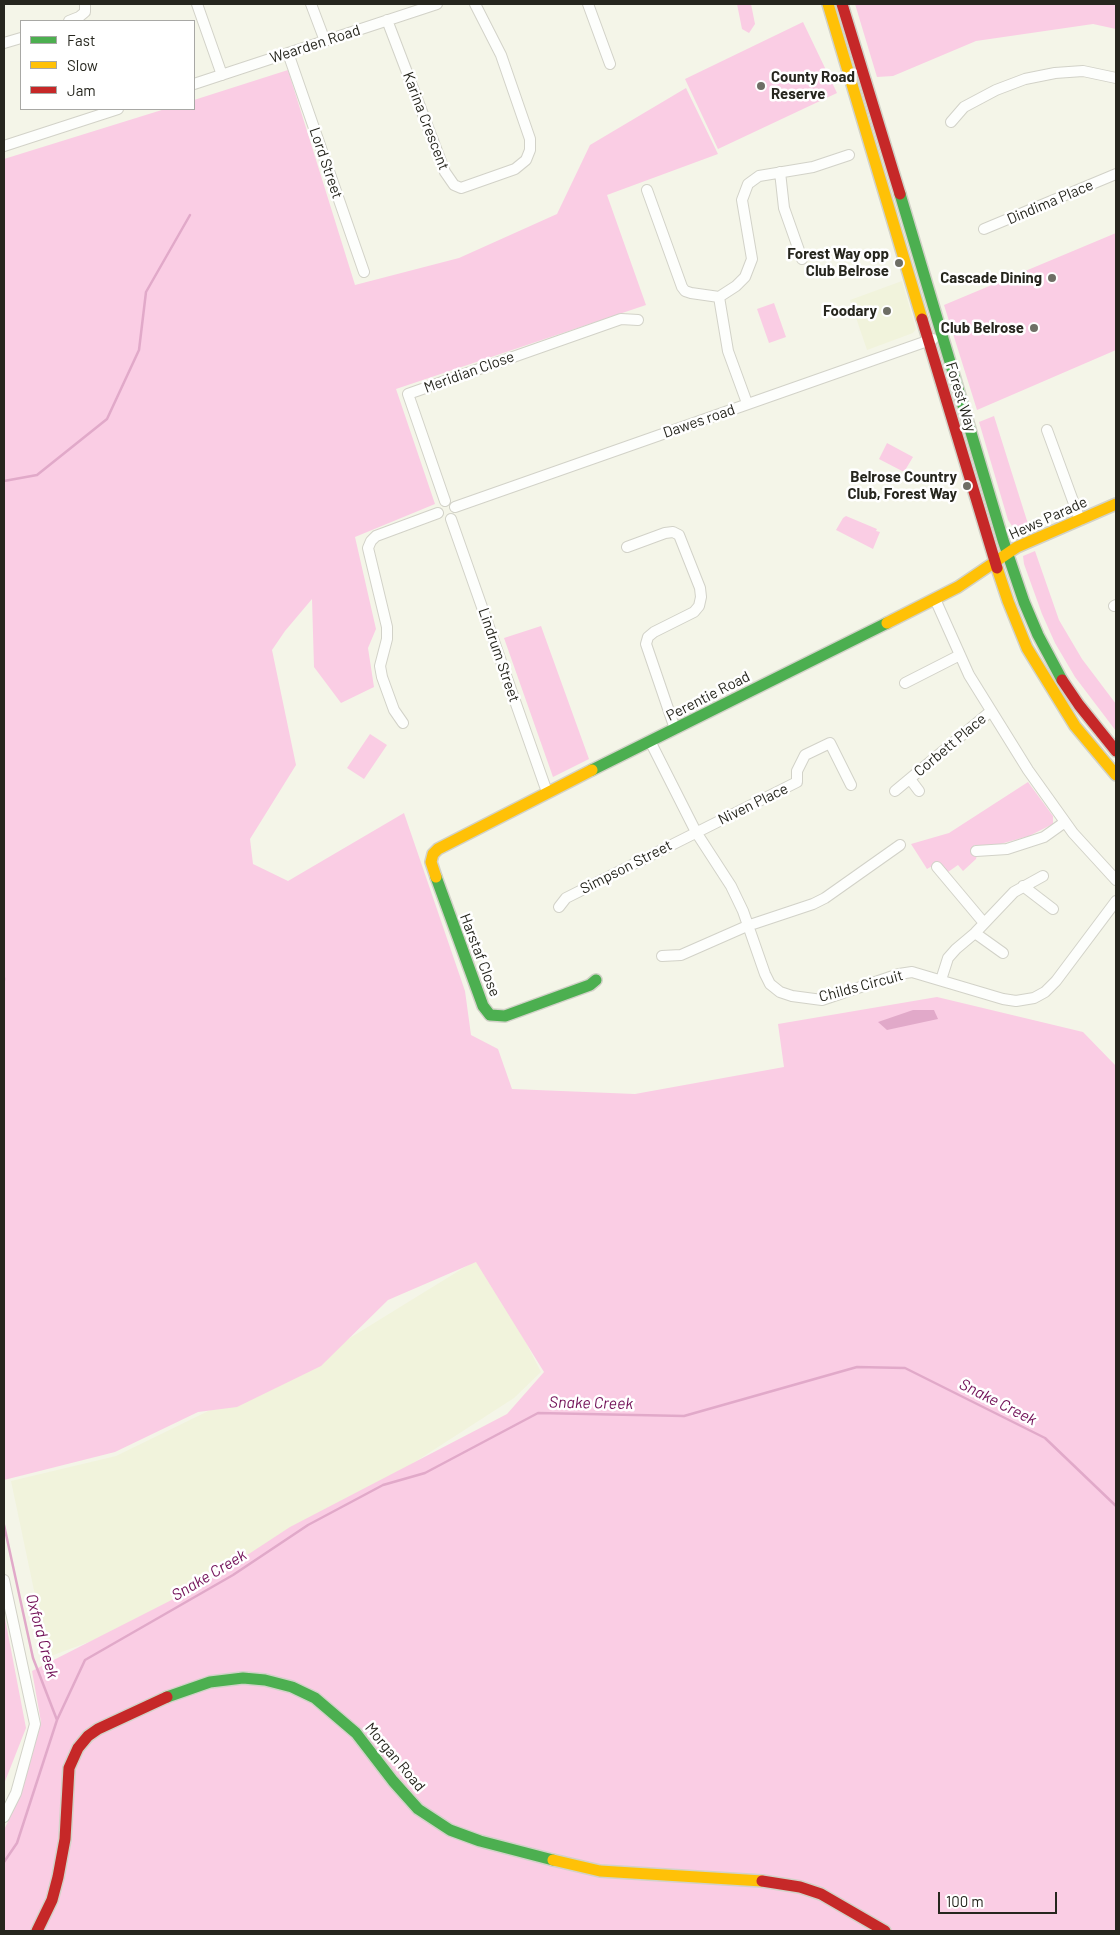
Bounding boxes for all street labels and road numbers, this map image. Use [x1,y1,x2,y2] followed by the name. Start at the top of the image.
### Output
[268,21,362,67] street label: Wearden Road
[399,69,453,173] street label: Karina Crescent
[305,125,347,201] street label: Lord Street
[1004,176,1096,228] street label: Dindima Place
[421,347,517,397] street label: Meridian Close
[942,360,980,434] street label: Forest Way
[661,400,737,442] street label: Dawes road
[1006,493,1090,543] street label: Hews Parade
[474,606,524,704] street label: Lindrum Street
[663,667,753,725] street label: Perentie Road
[910,710,990,780] street label: Corbett Place
[715,779,791,829] street label: Niven Place
[577,836,675,898] street label: Simpson Street
[456,911,504,999] street label: Harstaf Close
[817,966,905,1006] street label: Childs Circuit
[361,1719,429,1795] street label: Morgan Road

